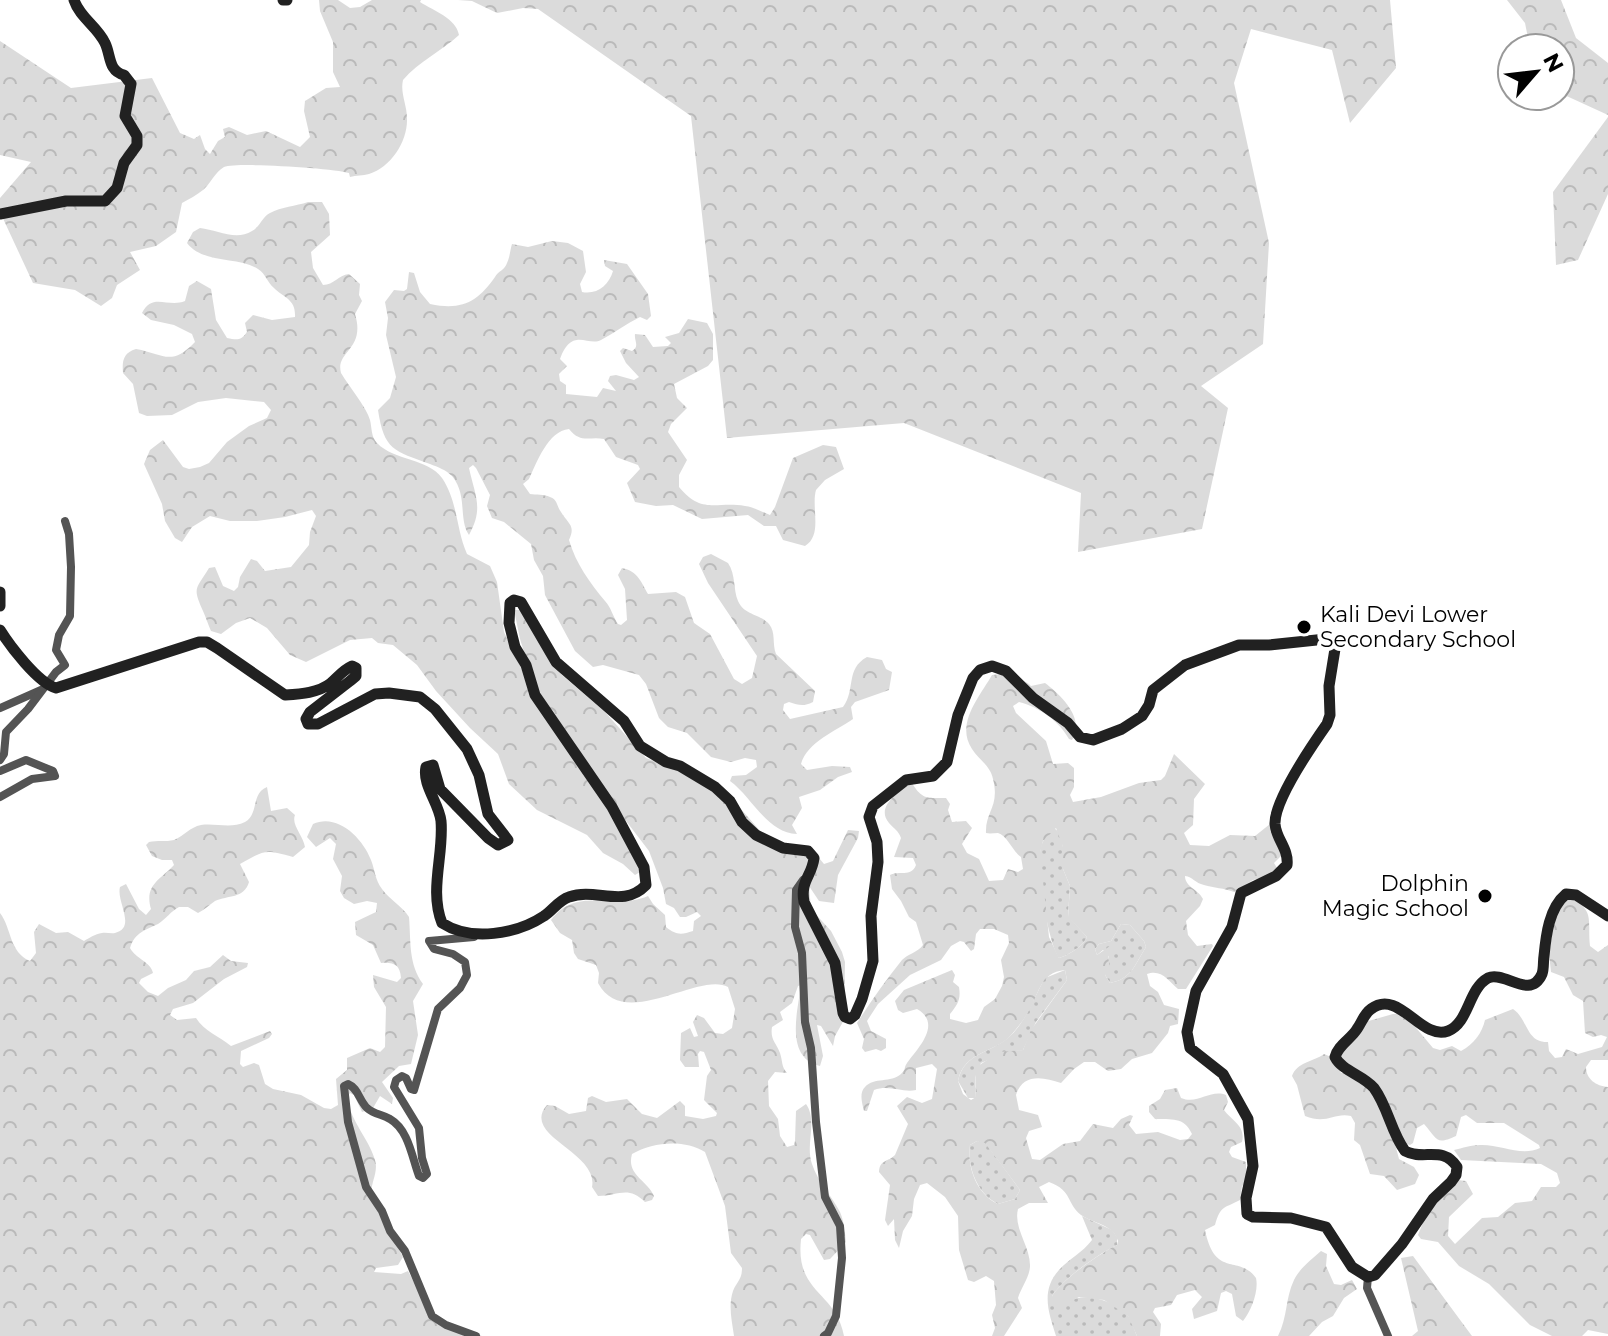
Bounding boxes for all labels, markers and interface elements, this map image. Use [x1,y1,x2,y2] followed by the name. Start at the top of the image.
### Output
[1496,32,1576,112] north arrow
[1537,49,1569,77] text: N
[1320,601,1516,653] place label: Kali Devi Lower Secondary School
[1295,618,1313,636] marker: Kali Devi Lower Secondary School
[1322,870,1469,922] place label: Dolphin Magic School
[1476,887,1494,905] marker: Dolphin Magic School

